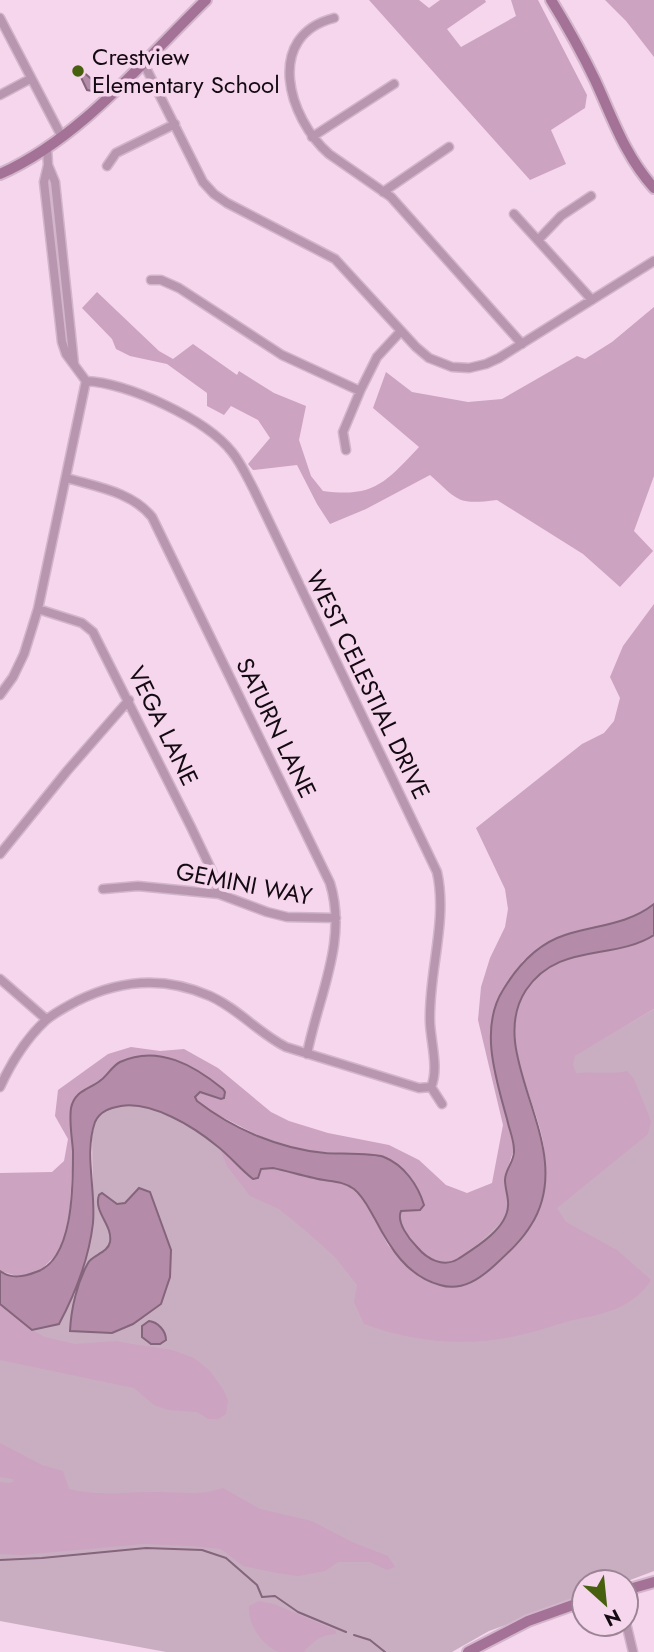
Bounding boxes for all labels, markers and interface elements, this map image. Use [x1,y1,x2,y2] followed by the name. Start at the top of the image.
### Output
[92,39,280,102] place label: Crestview Elementary School
[70,63,86,79] marker: Crestview Elementary School
[298,564,439,805] street label: WEST CELESTIAL DRIVE
[227,652,325,804] street label: SATURN LANE
[119,660,207,791] street label: VEGA LANE
[173,853,316,914] street label: GEMINI WAY
[570,1568,640,1638] north arrow
[600,1602,625,1633] text: N

